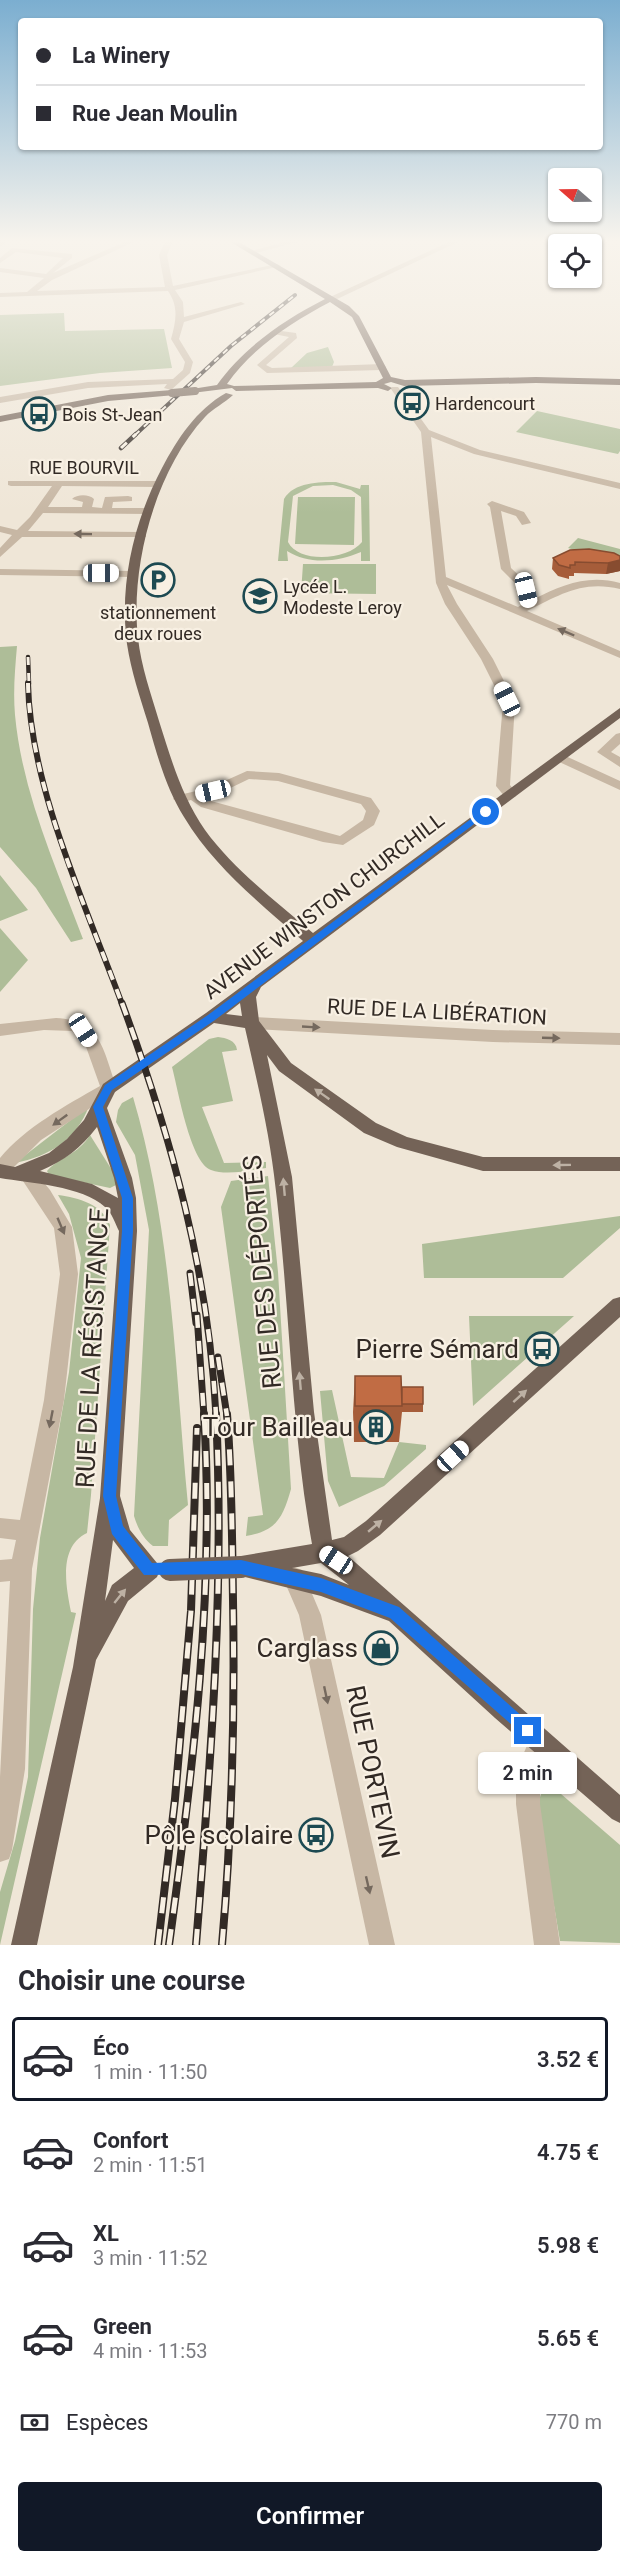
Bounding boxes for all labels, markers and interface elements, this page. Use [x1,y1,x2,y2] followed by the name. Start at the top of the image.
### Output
[72,43,170,68] text: La Winery
[72,101,237,126] text: Rue Jean Moulin
[548,168,602,222] north arrow
[548,168,602,288] map controls
[548,234,602,288] button: locate
[394,385,430,421] bus stop icon: Hardencourt
[435,393,535,414] place label: Hardencourt
[21,396,57,432] bus stop icon: Bois St-Jean
[62,404,162,425] place label: Bois St-Jean
[29,457,139,478] street label: RUE BOURVIL
[74,529,93,539] one-way arrow
[140,562,176,598] parking icon: stationnement deux roues
[83,564,119,582] car
[513,570,539,610] car
[283,576,402,618] place label: Lycée L. Modeste Leroy
[242,578,278,614] school or university icon: Lycée L. Modeste Leroy
[100,602,216,644] place label: stationnement deux roues
[557,627,575,637] one-way arrow
[491,679,523,719] car
[193,778,233,804] car
[472,798,499,825] route start
[199,808,449,1004] street label: AVENUE WINSTON CHURCHILL
[326,994,548,1030] street label: RUE DE LA LIBÉRATION
[66,1010,100,1050] car
[301,1022,320,1031] one-way arrow
[542,1033,561,1043] one-way arrow
[315,1088,331,1100] one-way arrow
[52,1113,67,1125] one-way arrow
[237,1154,287,1390] street label: RUE DES DÉPORTÉS
[552,1160,571,1170] one-way arrow
[279,1177,289,1196] one-way arrow
[70,1207,114,1489] street label: RUE DE LA RÉSISTANCE
[56,1218,66,1236] one-way arrow
[524,1331,560,1367] bus stop icon: Pierre Sémard
[355,1334,519,1364] place label: Pierre Sémard
[295,1372,305,1391] one-way arrow
[512,1390,527,1403] one-way arrow
[358,1409,394,1445] building icon: Tour Bailleau
[45,1410,55,1428] one-way arrow
[203,1412,353,1442] place label: Tour Bailleau
[434,1437,472,1475] car
[367,1520,382,1533] one-way arrow
[316,1543,356,1577] car
[113,1588,125,1603] one-way arrow
[363,1630,399,1666] shop icon: Carglass
[256,1633,358,1663] place label: Carglass
[340,1683,406,1861] street label: RUE PORTEVIN
[322,1685,332,1704] one-way arrow
[514,1717,541,1744] route end
[478,1752,578,1794] callout: 2 min
[502,1761,553,1785] text: 2 min
[298,1817,334,1853] bus stop icon: Pôle scolaire
[144,1820,293,1850] place label: Pôle scolaire
[364,1876,374,1894] one-way arrow
[18,1965,245,1997] text: Choisir une course
[21,2032,75,2086] icon: car
[93,2035,129,2060] text: Éco
[537,2047,599,2072] text: 3.52 €
[93,2060,208,2084] text: 1 min · 11:50
[21,2125,75,2179] icon: car
[93,2128,168,2153] text: Confort
[537,2140,599,2165] text: 4.75 €
[93,2153,208,2177] text: 2 min · 11:51
[21,2218,75,2272] icon: car
[93,2221,119,2246] text: XL
[537,2233,599,2258] text: 5.98 €
[93,2246,208,2270] text: 3 min · 11:52
[21,2311,75,2365] icon: car
[93,2314,152,2339] text: Green
[537,2326,599,2351] text: 5.65 €
[93,2339,208,2363] text: 4 min · 11:53
[18,2406,51,2439] icon: cash
[66,2410,148,2435] text: Espèces
[546,2410,602,2434] text: 770 m
[18,2482,602,2551] button: Confirmer

